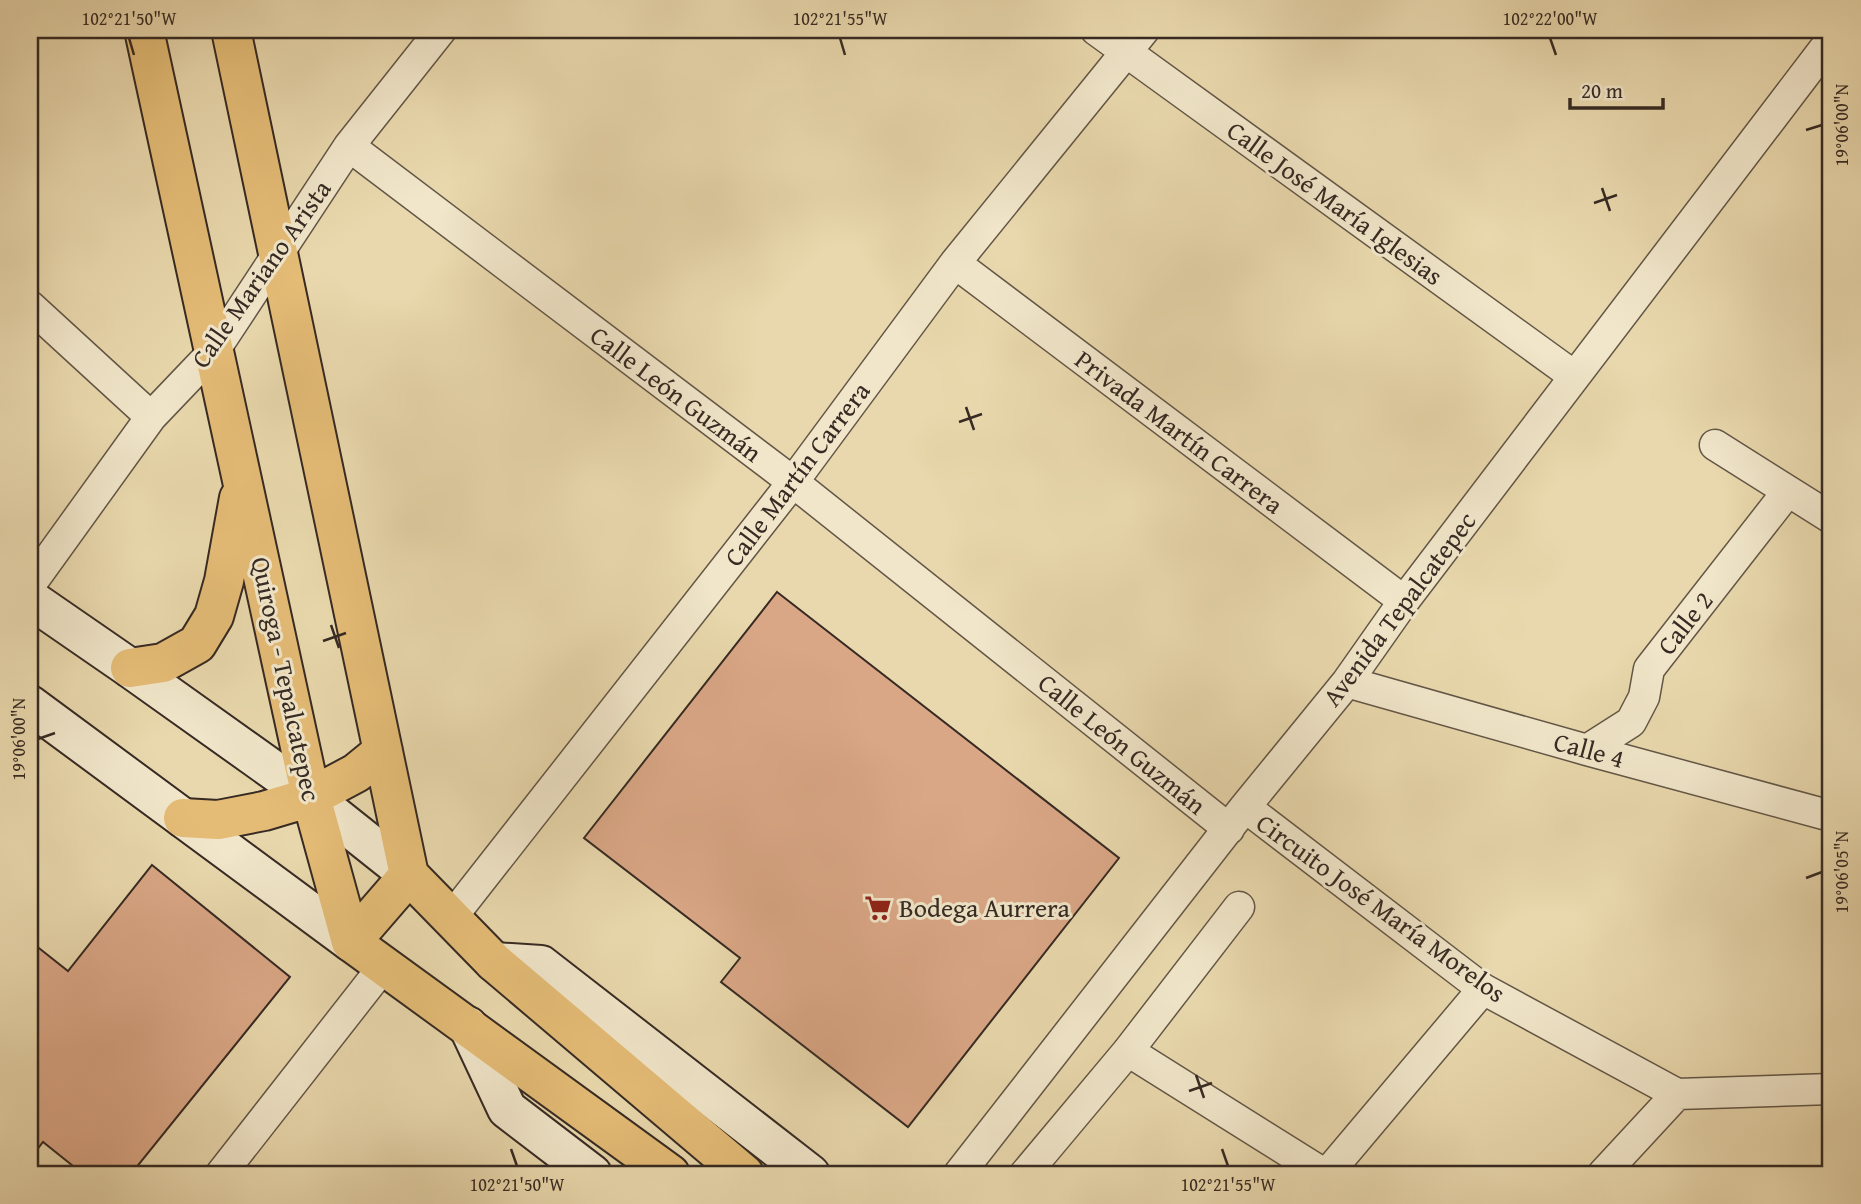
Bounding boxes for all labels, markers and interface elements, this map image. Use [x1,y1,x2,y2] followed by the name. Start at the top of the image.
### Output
[82,5,177,32] text: 102°21'50"W
[793,5,888,32] text: 102°21'55"W
[1503,5,1598,32] text: 102°22'00"W
[1570,66,1663,110] scale bar
[1581,75,1623,106] text: 20 m
[1828,83,1855,166] text: 19°06'00"N
[1219,111,1452,294] street label: Calle José María Iglesias
[181,171,341,376] street label: Calle Mariano Arista
[582,316,771,471] street label: Calle León Guzmán
[1067,340,1292,523] street label: Privada Martín Carrera
[714,373,880,574] street label: Calle Martín Carrera
[1312,503,1485,714] street label: Avenida Tepalcatepec
[242,553,331,805] street label: Quiroga - Tepalcatepec
[1647,583,1722,663] street label: Calle 2
[1030,664,1215,824] street label: Calle León Guzmán
[5,697,32,780] text: 19°06'00"N
[1550,721,1629,778] street label: Calle 4
[1248,804,1514,1012] street label: Circuito José María Morelos
[1828,830,1855,913] text: 19°06'05"N
[899,888,1071,927] place label: Bodega Aurrera
[863,893,893,923] supermarket icon: Bodega Aurrera
[470,1171,565,1198] text: 102°21'50"W
[1181,1171,1276,1198] text: 102°21'55"W

